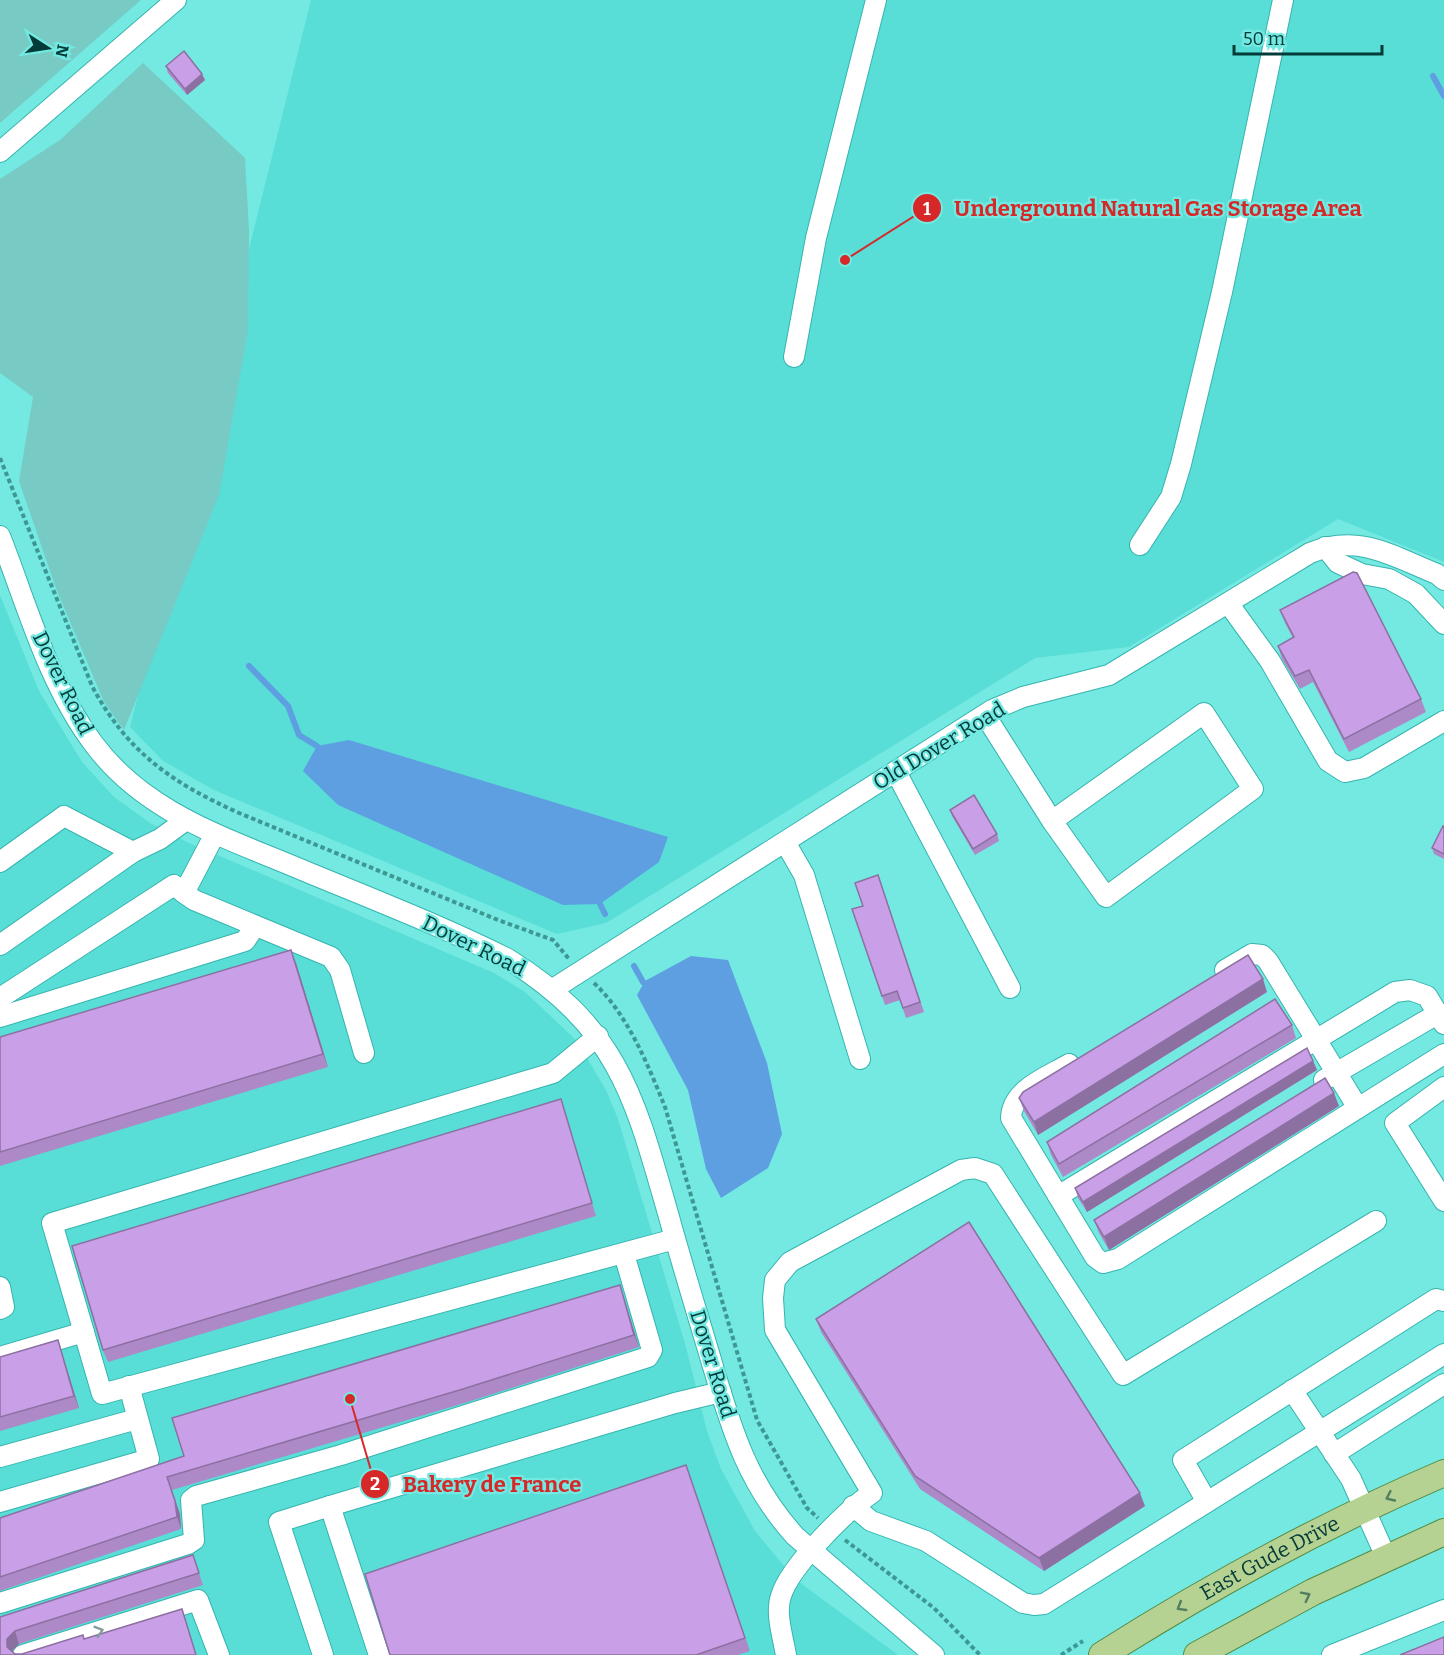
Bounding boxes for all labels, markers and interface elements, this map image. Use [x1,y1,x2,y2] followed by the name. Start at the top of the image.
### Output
[18,18,78,78] north arrow
[1234,18,1382,56] scale bar
[1243,28,1285,50] text: 50 m
[52,43,73,59] text: N
[912,188,1374,228] callout: Underground Natural Gas Storage Area
[954,195,1363,222] text: Underground Natural Gas Storage Area
[923,198,931,220] text: 1
[27,627,99,739] street label: Dover Road
[868,696,1010,796] street label: Old Dover Road
[418,910,530,982] street label: Dover Road
[684,1307,742,1421] street label: Dover Road
[360,1464,593,1504] callout: Bakery de France
[403,1471,581,1498] text: Bakery de France
[370,1473,380,1495] text: 2
[1386,1490,1397,1502] one-way arrow
[1196,1510,1344,1606] street label: East Gude Drive
[1300,1592,1311,1603] one-way arrow
[1177,1600,1187,1611] one-way arrow
[93,1626,104,1638] one-way arrow

